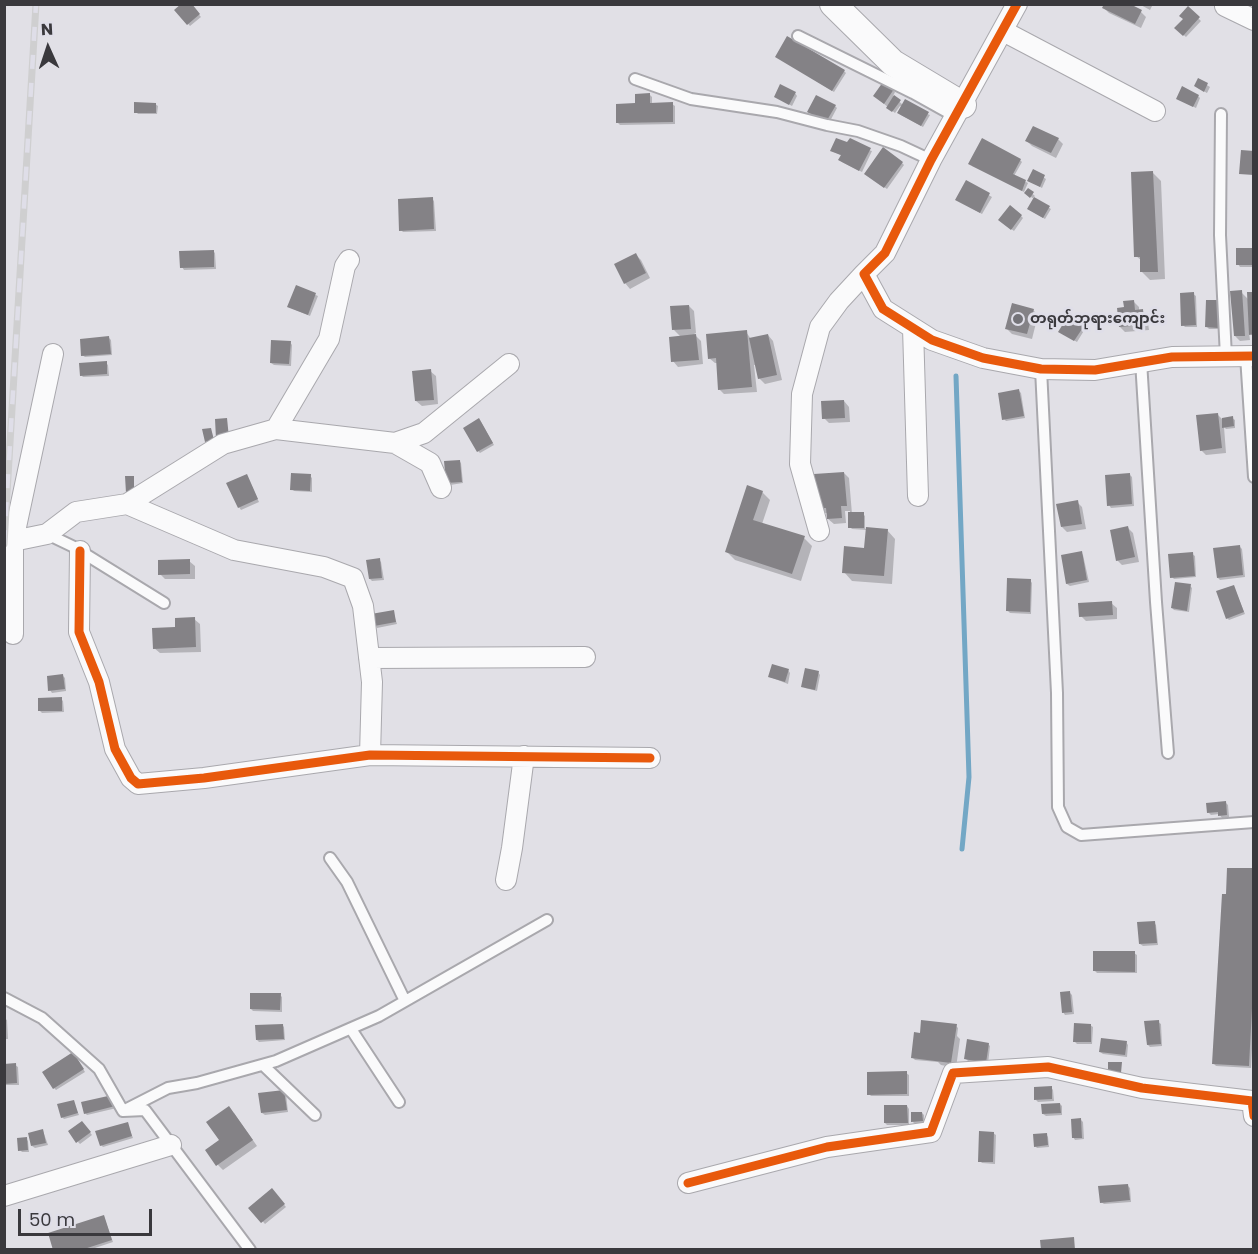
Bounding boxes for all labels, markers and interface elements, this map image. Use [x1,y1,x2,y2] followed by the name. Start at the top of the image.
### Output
[18,18,78,78] north arrow
[40,18,54,41] text: N
[1030,310,1165,328] place label: တရုတ်ဘုရားကျောင်း
[1011,312,1025,326] marker: တရုတ်ဘုရားကျောင်း
[21,1197,154,1235] scale bar
[29,1207,75,1232] text: 50 m

